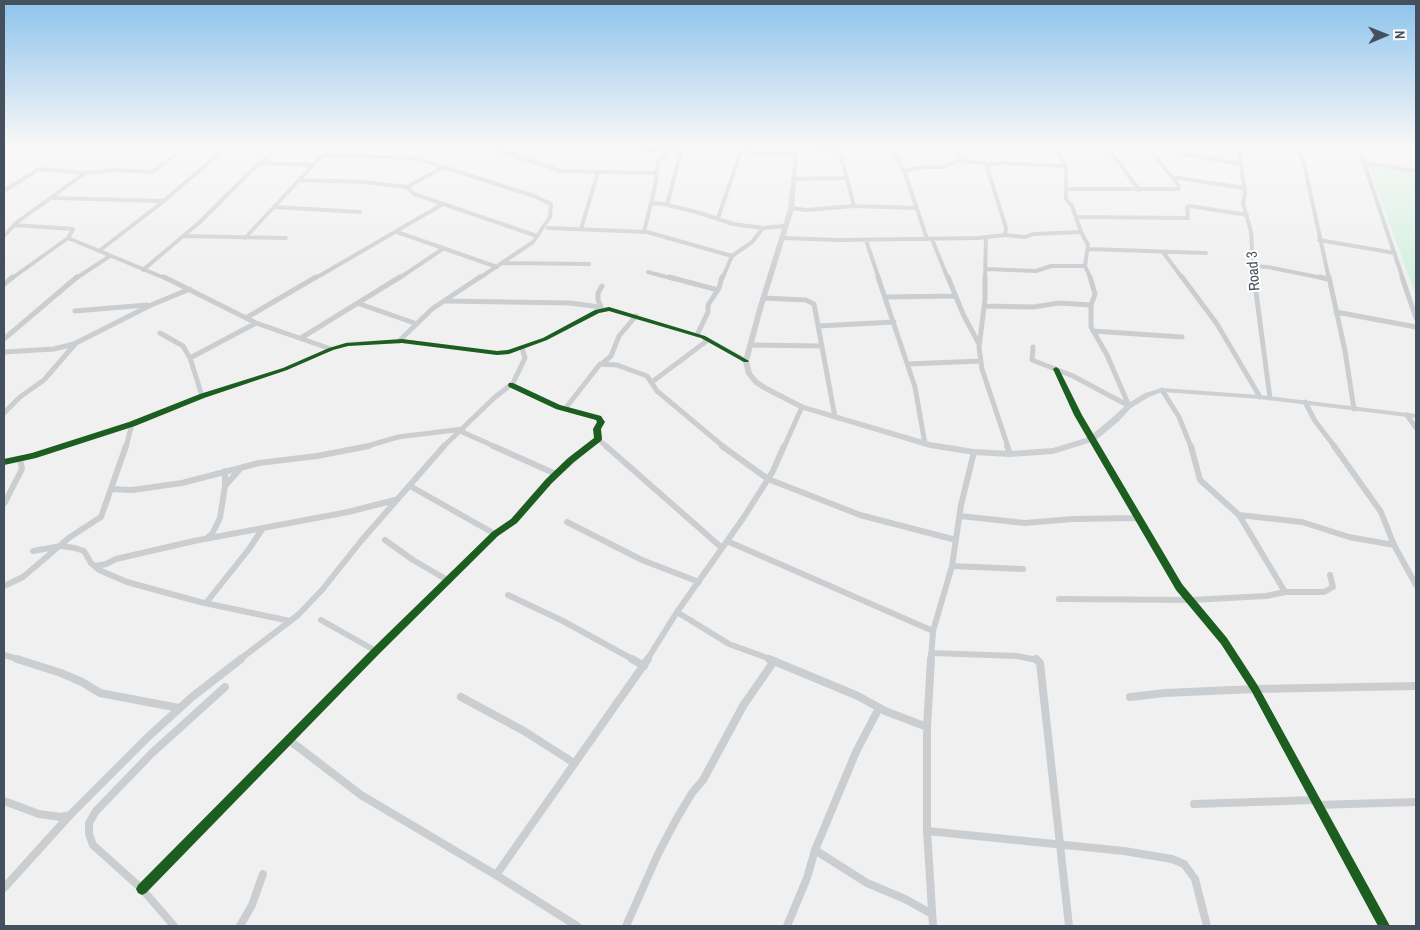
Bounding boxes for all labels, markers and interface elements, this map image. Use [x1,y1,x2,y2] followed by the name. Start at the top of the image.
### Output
[1360,10,1410,60] north arrow
[1391,30,1409,39] text: N
[1244,251,1264,291] street label: Road 3

